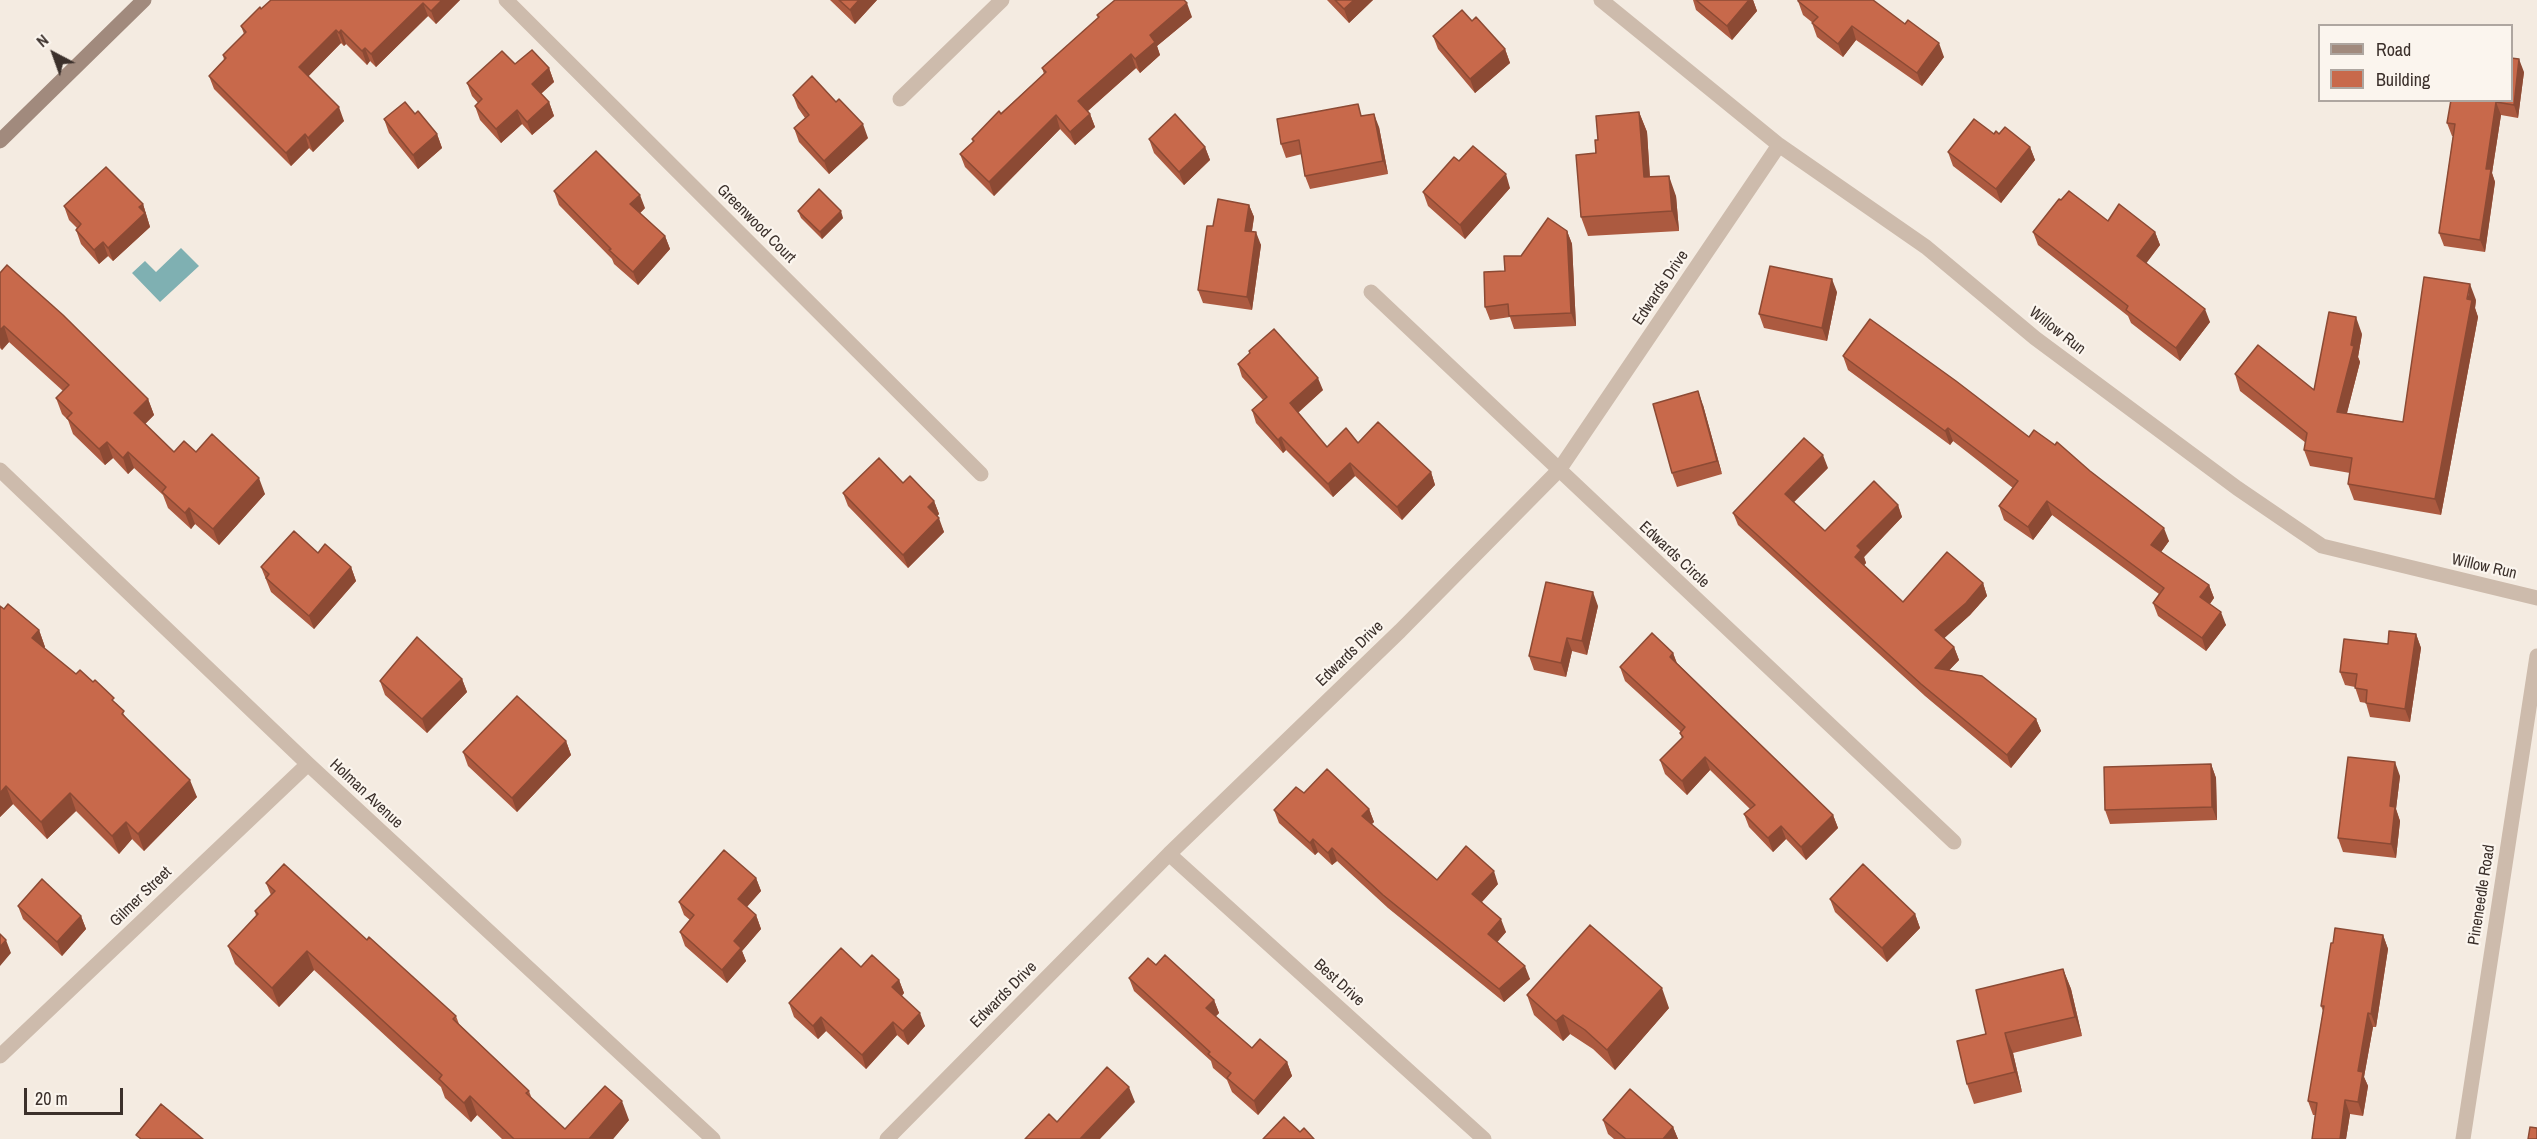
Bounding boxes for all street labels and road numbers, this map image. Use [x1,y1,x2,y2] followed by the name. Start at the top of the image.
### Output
[713,181,799,267] street label: Greenwood Court
[1629,247,1693,329] street label: Edwards Drive
[2025,303,2089,359] street label: Willow Run
[1635,518,1713,592] street label: Edwards Circle
[2450,550,2518,584] street label: Willow Run
[1312,617,1388,691] street label: Edwards Drive
[325,755,407,833] street label: Holman Avenue
[2465,843,2499,947] street label: Pineneedle Road
[106,863,176,931] street label: Gilmer Street
[1310,955,1368,1011] street label: Best Drive
[967,958,1041,1032] street label: Edwards Drive

